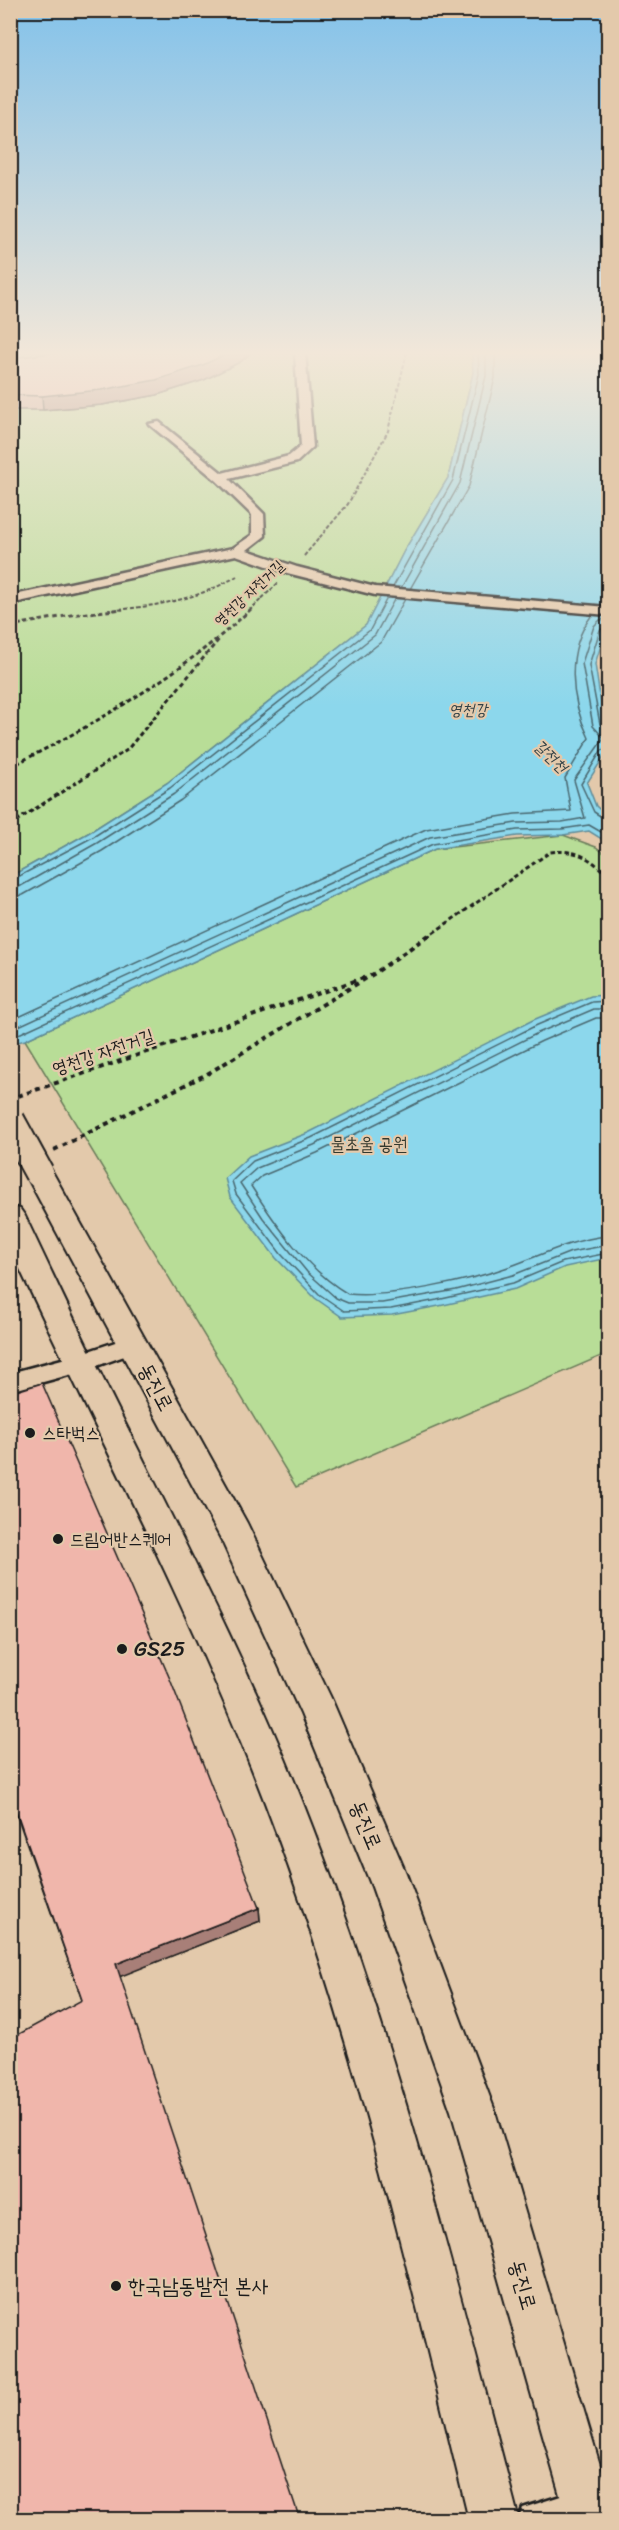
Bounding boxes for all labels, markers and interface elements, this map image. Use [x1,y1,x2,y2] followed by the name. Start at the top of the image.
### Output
[208,553,290,633] street label: 영천강 자전거길
[449,695,489,724] water label: 영천강
[527,732,576,781] water label: 갈전천
[48,1019,159,1084] street label: 영천강 자전거길
[330,1128,408,1160] park label: 물초울 공원
[127,1356,185,1418] street label: 동진로
[42,1417,100,1449] place label: 스타벅스
[23,1426,37,1440] marker: 스타벅스
[70,1523,171,1555] place label: 드림어반스퀘어
[51,1532,65,1546] marker: 드림어반스퀘어
[134,1630,185,1668] place label: GS25
[115,1642,129,1656] marker: GS25
[339,1794,393,1856] street label: 동진로
[498,2255,548,2315] street label: 동진로
[128,2267,269,2305] place label: 한국남동발전 본사
[109,2279,123,2293] marker: 한국남동발전 본사

